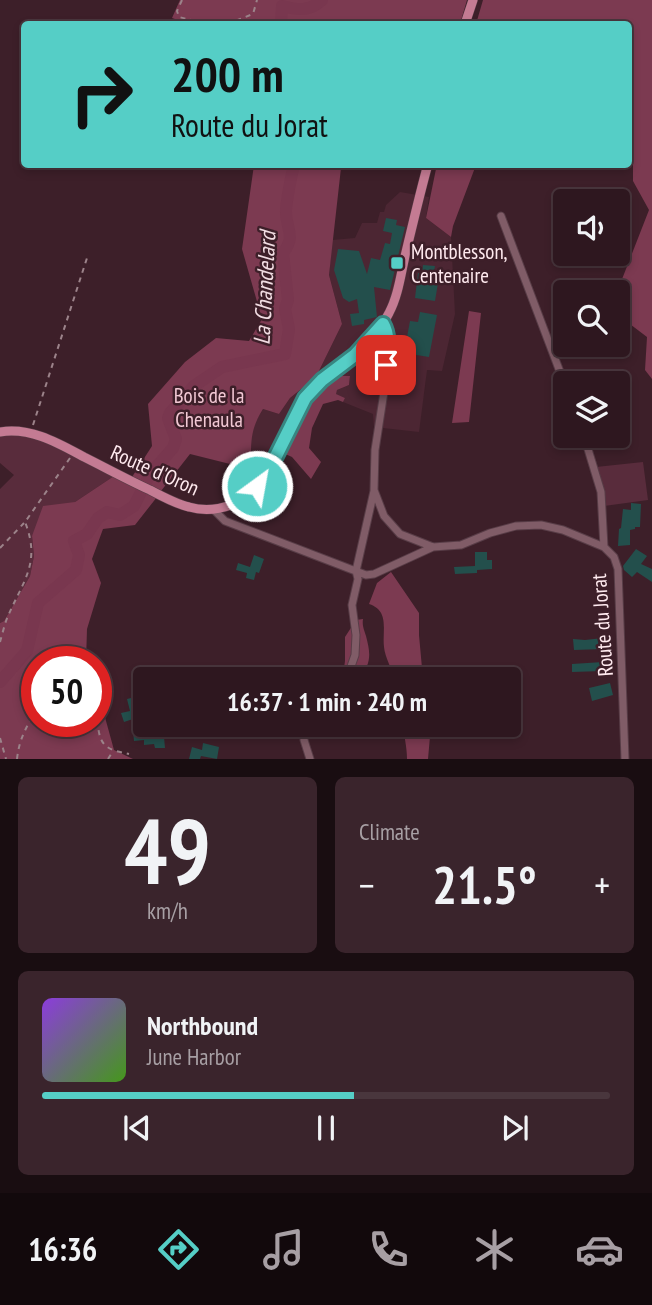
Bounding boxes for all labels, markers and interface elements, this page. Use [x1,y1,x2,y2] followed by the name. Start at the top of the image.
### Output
[171,42,284,106] text: 200 m
[56,49,147,140] icon: right
[171,104,328,146] text: Route du Jorat
[553,189,630,448] map controls
[553,189,630,266] button: sound
[247,228,282,345] water label: La Chandelard
[411,238,508,289] place label: Montblesson, Centenaire
[389,255,405,271] marker: Montblesson, Centenaire
[553,280,630,357] button: search
[356,335,416,395] pin
[367,346,405,384] icon: arrive
[553,371,630,448] button: layers
[174,382,244,433] park label: Bois de la Chenaula
[107,439,203,501] street label: Route d'Oron
[220,449,294,523] position arrow
[585,573,619,677] street label: Route du Jorat
[21,646,112,737] speed limit sign: 50
[227,685,427,718] text: 16:37 · 1 min · 240 m
[124,791,211,909] text: 49
[359,817,420,846] text: Climate
[432,851,537,918] text: 21.5°
[359,860,375,909] text: −
[594,860,610,909] text: +
[147,896,188,925] text: km/h
[147,1009,258,1042] text: Northbound
[147,1042,241,1071] text: June Harbor
[118,1109,156,1147] icon: previous
[307,1109,345,1147] icon: pause
[496,1109,534,1147] icon: next
[154,1225,203,1274] icon: directions
[259,1225,308,1274] icon: music
[364,1225,413,1274] icon: phone
[470,1225,519,1274] icon: climate
[575,1225,624,1274] icon: car
[28,1228,97,1270] text: 16:36

